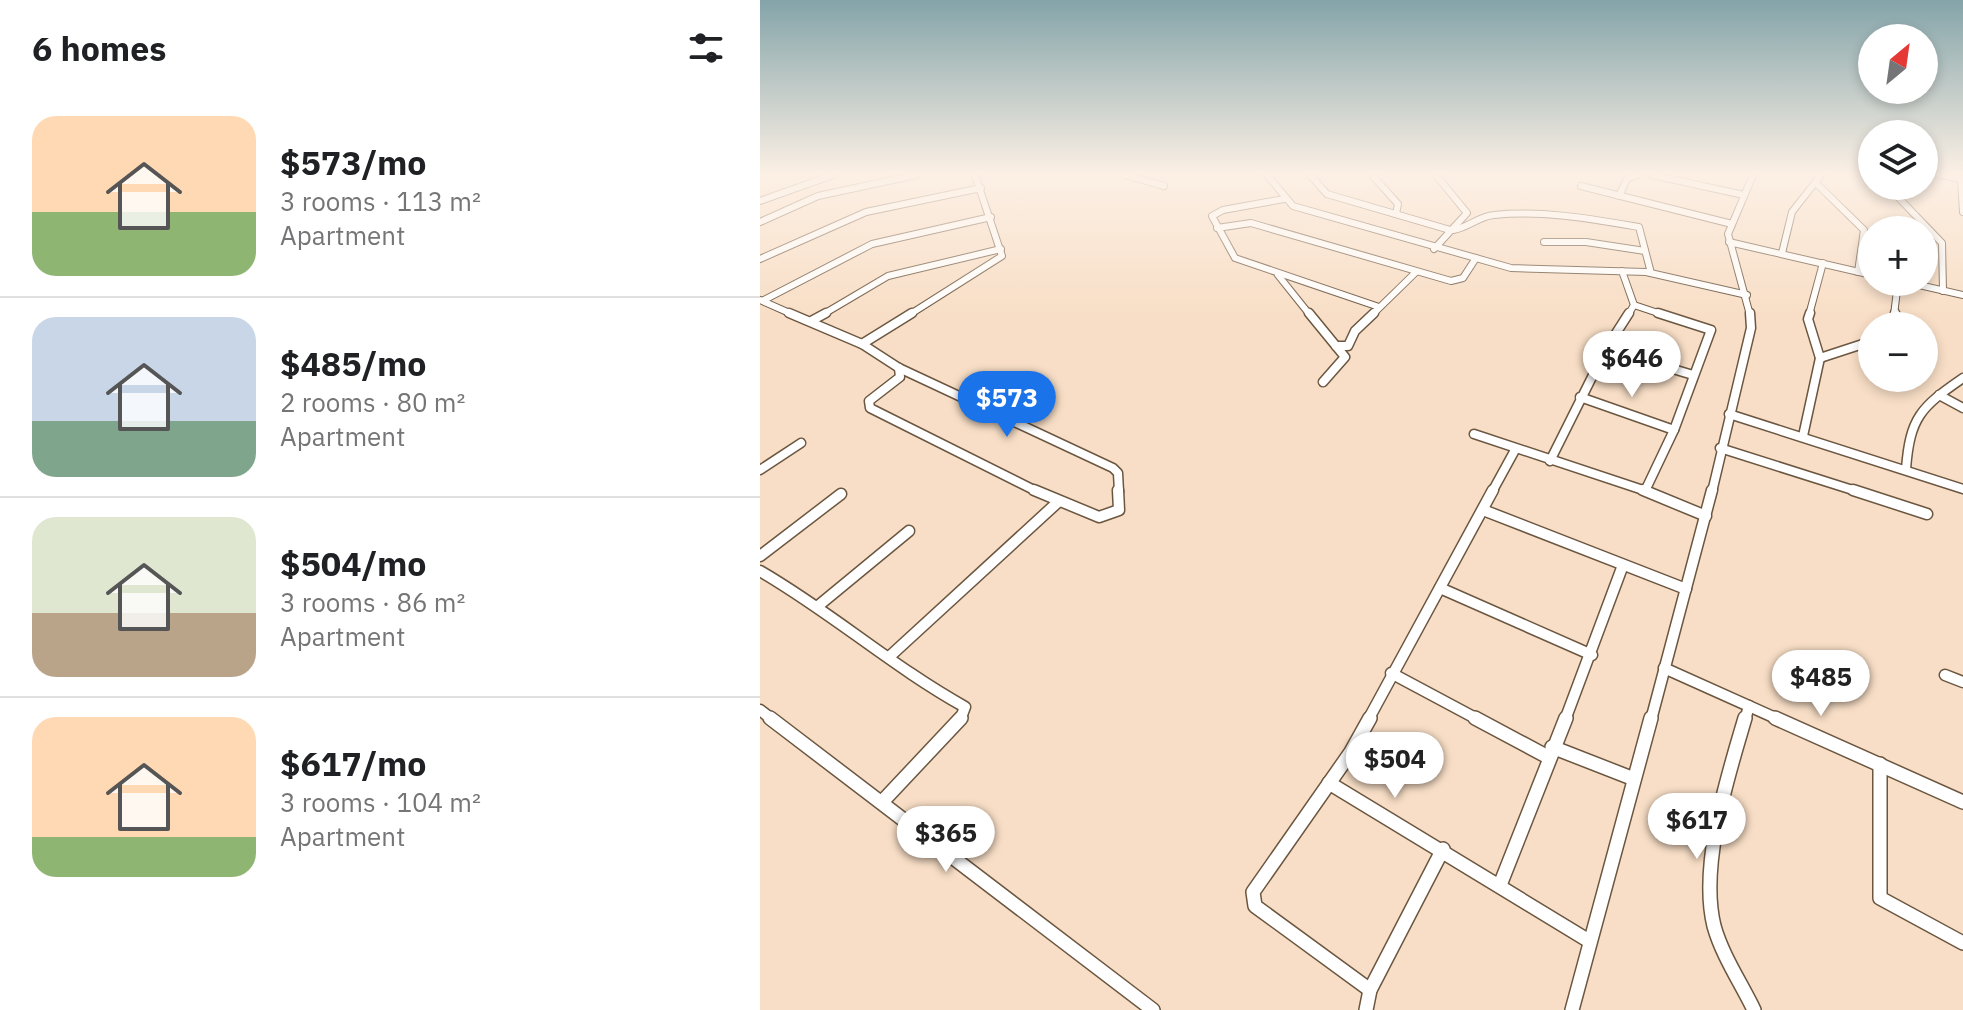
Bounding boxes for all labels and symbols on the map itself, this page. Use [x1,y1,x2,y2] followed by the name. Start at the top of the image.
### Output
[1858,24,1938,104] north arrow
[1585,331,1679,399] pin: $646
[960,371,1054,439] pin: $573
[1774,650,1868,718] pin: $485
[1348,732,1442,800] pin: $504
[1650,793,1744,861] pin: $617
[899,806,993,874] pin: $365

